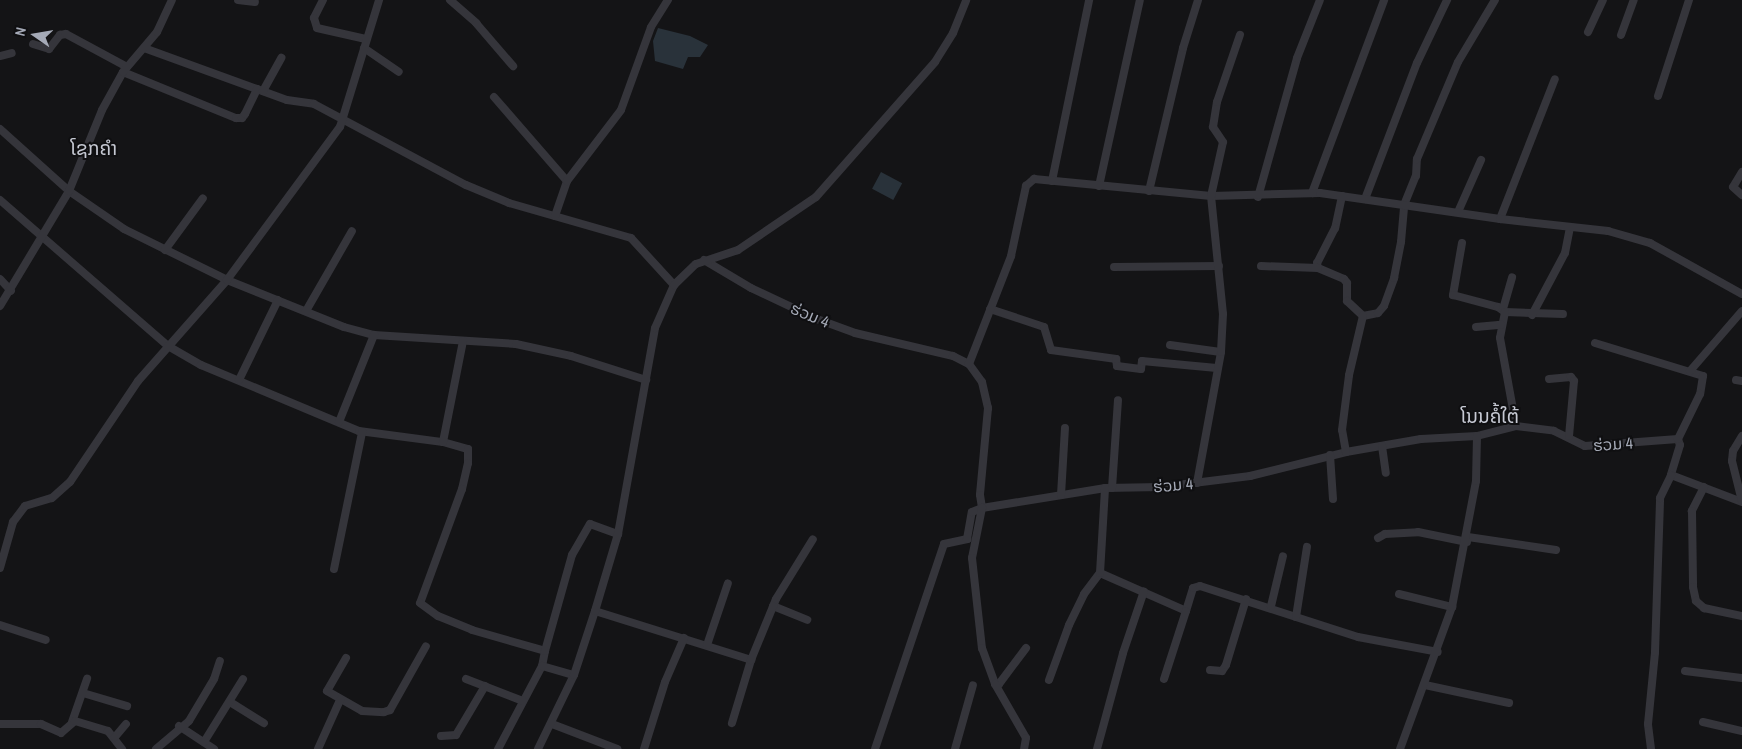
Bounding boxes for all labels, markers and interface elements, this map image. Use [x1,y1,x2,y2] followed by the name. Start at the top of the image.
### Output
[10,10,60,60] north arrow
[11,26,30,38] text: N
[71,138,117,160] district label: ໂຊກຄຳ
[788,298,832,332] street label: ຮ່ວມ 4
[1461,406,1519,428] district label: ໂນນຄໍ້ໃຕ້
[1592,433,1634,455] street label: ຮ່ວມ 4
[1152,474,1194,496] street label: ຮ່ວມ 4

